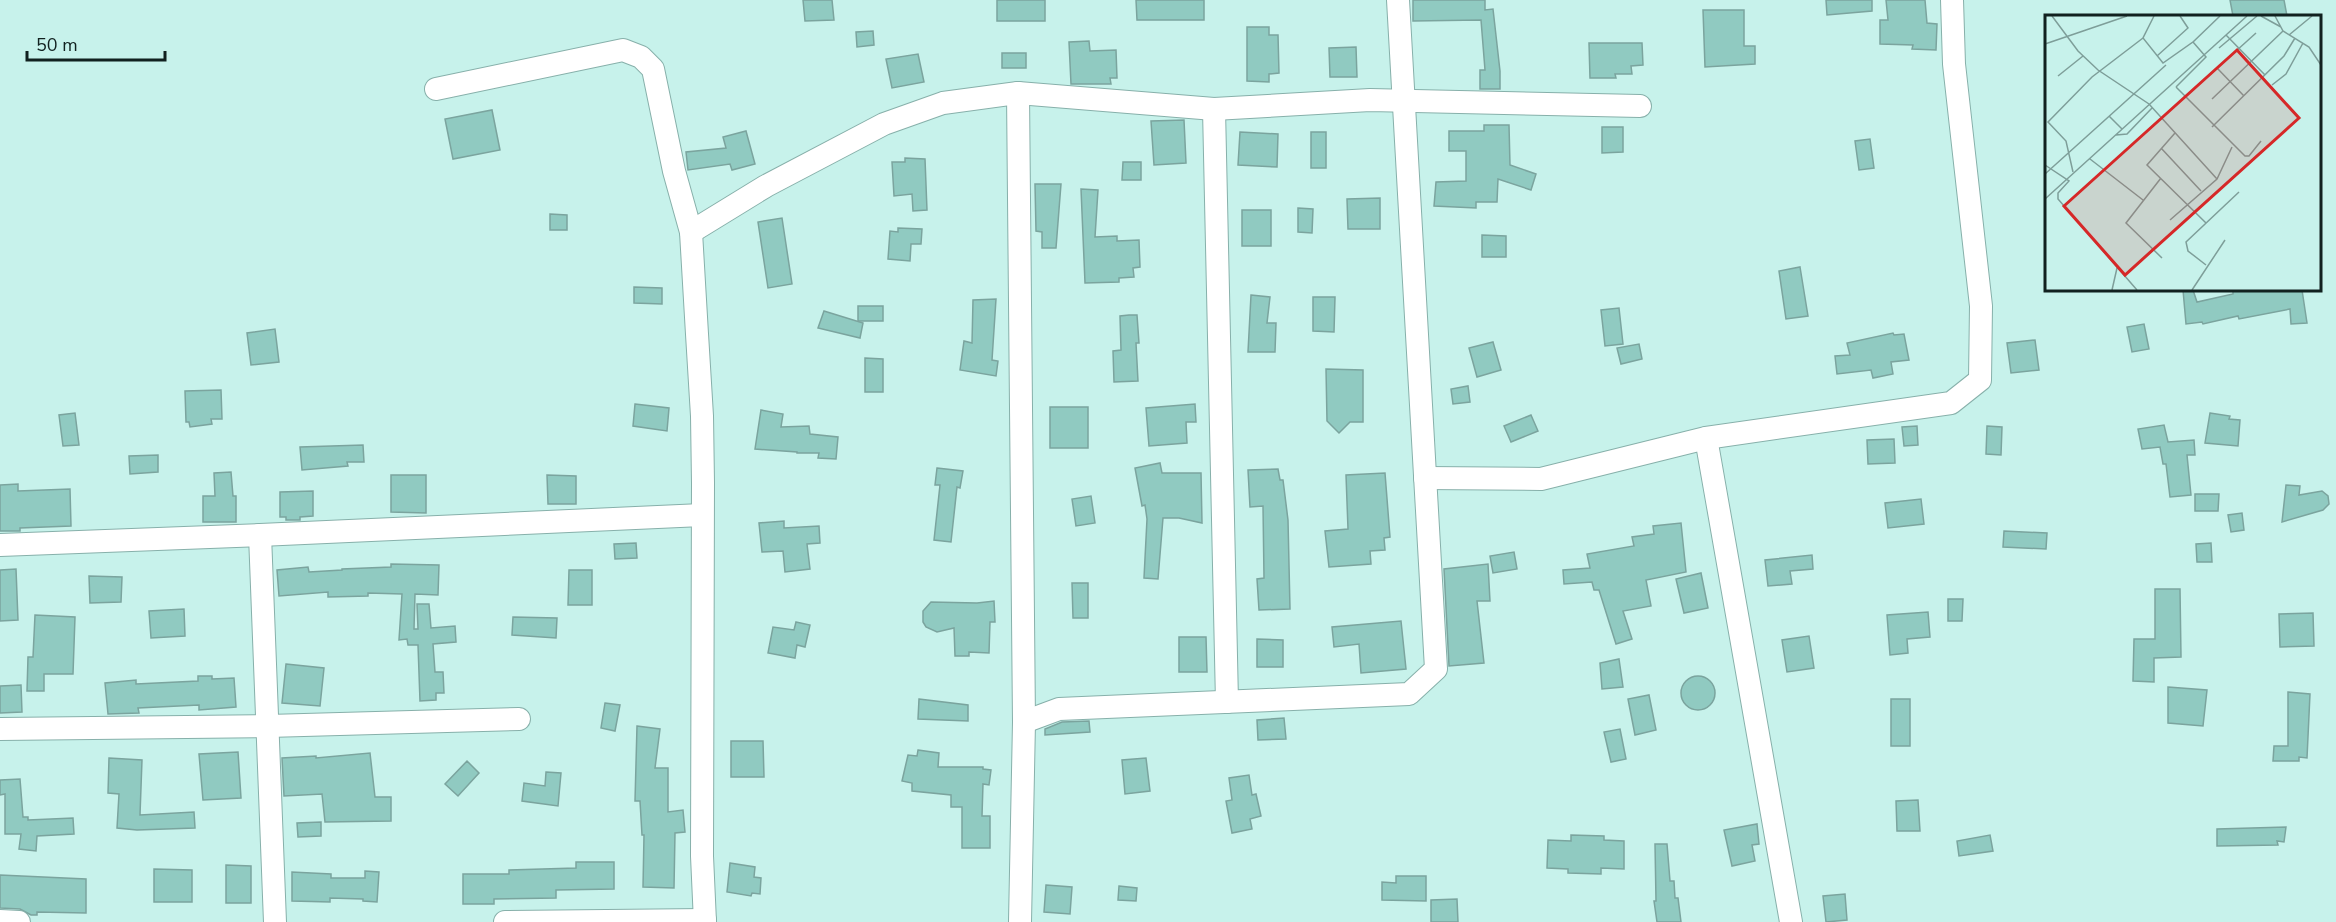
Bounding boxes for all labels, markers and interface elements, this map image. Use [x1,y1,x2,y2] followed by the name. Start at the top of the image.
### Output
[2045,15,2321,291] inset map
[27,24,165,62] scale bar
[36,33,78,57] text: 50 m

